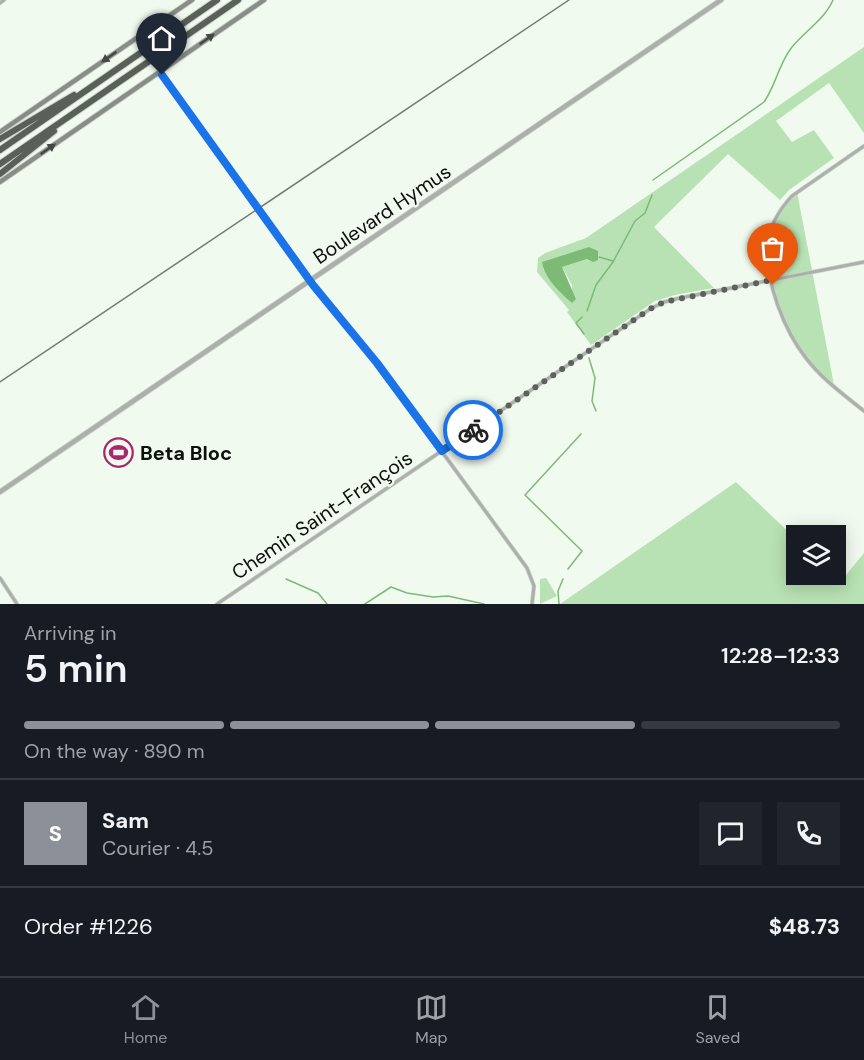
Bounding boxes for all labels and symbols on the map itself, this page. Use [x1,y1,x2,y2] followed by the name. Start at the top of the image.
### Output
[136,13,187,75] pin
[199,33,215,45] one-way arrow
[101,51,117,63] one-way arrow
[40,144,56,155] one-way arrow
[308,158,456,270] street label: Boulevard Hymus
[747,223,798,285] pin
[443,400,503,460] courier
[103,437,135,469] sports icon: Beta Bloc
[140,440,232,466] place label: Beta Bloc
[227,445,417,585] street label: Chemin Saint-François

